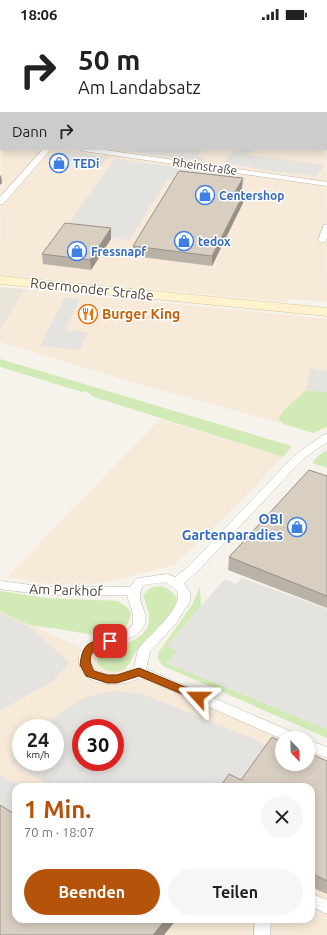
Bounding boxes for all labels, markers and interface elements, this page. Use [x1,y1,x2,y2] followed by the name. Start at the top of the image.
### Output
[20,6,58,23] text: 18:06
[12,44,64,96] icon: right
[78,44,140,75] text: 50 m
[78,77,201,97] text: Am Landabsatz
[55,120,77,142] icon: right
[12,123,47,140] text: Dann
[48,152,70,174] shop icon: TEDi
[172,155,238,177] street label: Rheinstraße
[73,157,99,170] place label: TEDi
[194,184,216,206] shop icon: Centershop
[219,189,284,202] place label: Centershop
[173,230,195,252] shop icon: tedox
[198,235,231,248] place label: tedox
[66,240,88,262] shop icon: Fressnapf
[91,245,147,258] place label: Fressnapf
[29,275,155,303] street label: Roermonder Straße
[77,303,99,325] restaurant icon: Burger King
[102,306,180,322] place label: Burger King
[182,511,283,543] place label: OBI Gartenparadies
[286,516,308,538] shop icon: OBI Gartenparadies
[29,581,104,599] street label: Am Parkhof
[93,624,127,658] pin
[99,630,121,652] icon: arrive
[177,676,219,718] position arrow
[72,719,124,771] speed limit sign: 30
[27,728,49,751] text: 24
[275,731,315,771] north arrow
[275,731,315,771] map controls
[26,749,50,760] text: km/h
[24,796,91,823] text: 1 Min.
[261,796,303,838] button: close
[24,825,95,839] text: 70 m · 18:07
[24,869,160,915] button: Beenden
[168,869,303,915] button: Teilen

